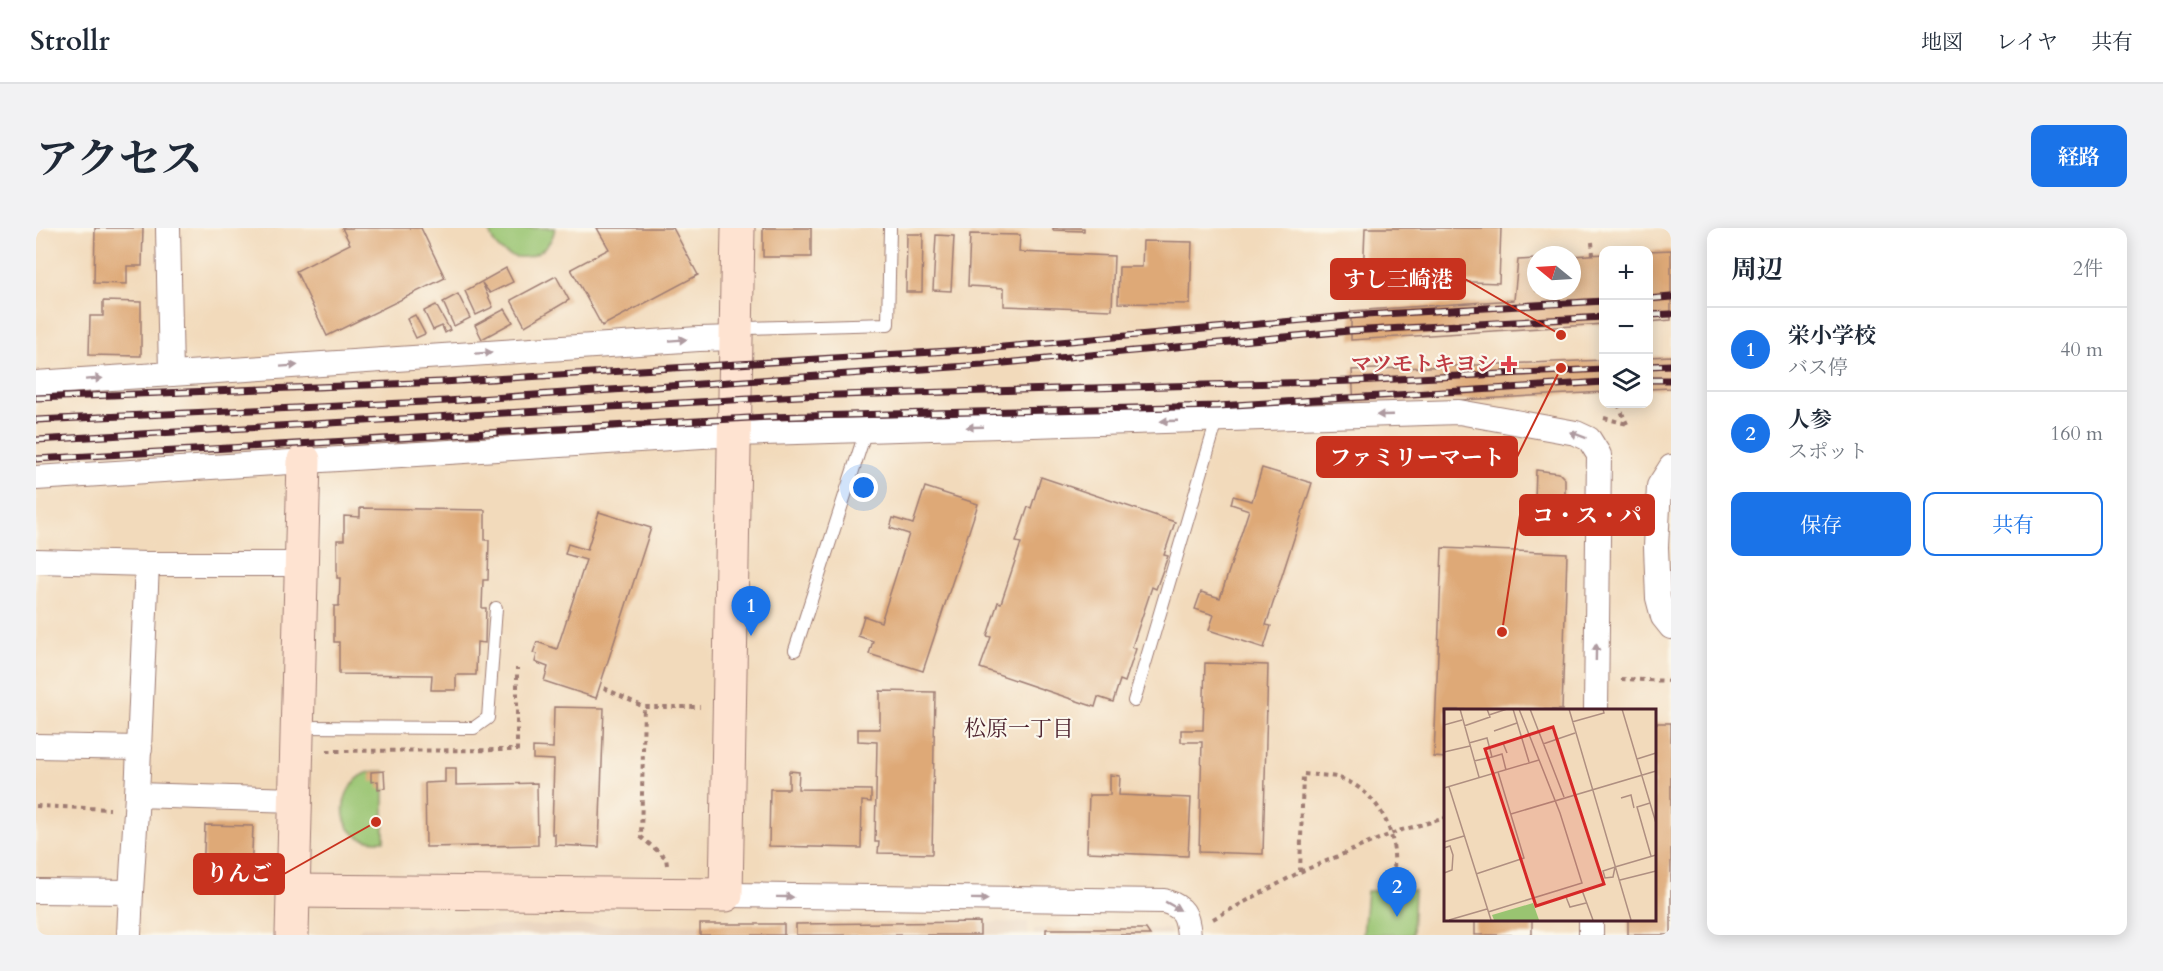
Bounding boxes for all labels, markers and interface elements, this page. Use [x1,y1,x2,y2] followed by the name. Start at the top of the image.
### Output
[30,22,110,60] text: Strollr
[1921,28,1963,57] text: 地図
[1996,28,2058,57] text: レイヤ
[2091,28,2133,57] text: 共有
[2031,125,2127,187] button: 経路
[36,131,203,188] text: アクセス
[1527,246,1581,300] north arrow
[1599,246,1653,408] map controls
[1599,246,1653,300] button: +
[1731,252,1783,287] text: 周辺
[2073,255,2103,282] text: 2件
[1331,259,1465,299] callout: すし三崎港
[1343,265,1453,295] text: すし三崎港
[1599,300,1653,354] button: −
[1788,321,1876,351] text: 栄小学校
[669,335,688,345] one-way arrow
[1745,336,1756,363] text: 1
[2060,336,2103,363] text: 40 m
[474,348,493,358] one-way arrow
[1351,350,1497,379] place label: マツモトキヨシ
[1599,354,1653,408] button: layers
[1788,354,1848,381] text: バス停
[1502,357,1516,371] marker: マツモトキヨシ
[279,361,298,371] one-way arrow
[85,374,104,384] one-way arrow
[1788,405,1832,435] text: 人参
[1376,410,1395,419] one-way arrow
[1160,416,1179,426] one-way arrow
[1745,420,1756,447] text: 2
[2050,420,2103,447] text: 160 m
[965,422,984,431] one-way arrow
[1569,430,1587,440] one-way arrow
[1317,437,1517,477] callout: ファミリーマート
[1788,438,1868,465] text: スポット
[1329,443,1505,473] text: ファミリーマート
[849,473,878,502] your location
[1731,492,1911,556] button: 保存
[1923,492,2103,556] button: 共有
[1520,495,1654,535] callout: コ・ス・パ
[1532,501,1642,531] text: コ・ス・パ
[732,586,770,636] pin: 1
[1592,642,1601,661] one-way arrow
[1444,709,1656,920] inset map
[964,714,1074,744] district label: 松原一丁目
[194,854,284,894] callout: りんご
[206,859,272,889] text: りんご
[1378,868,1416,917] pin: 2
[775,892,794,902] one-way arrow
[970,894,989,904] one-way arrow
[1165,901,1182,911] one-way arrow

